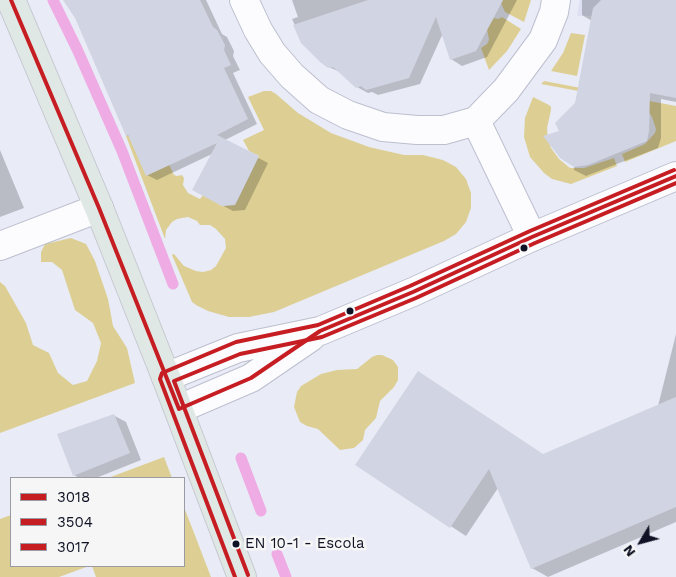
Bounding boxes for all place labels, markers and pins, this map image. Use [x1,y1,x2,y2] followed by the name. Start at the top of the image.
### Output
[519,243,529,253] unlabelled marker
[345,306,355,316] unlabelled marker
[245,535,365,553] place label: EN 10-1 - Escola
[231,539,241,549] marker: EN 10-1 - Escola

